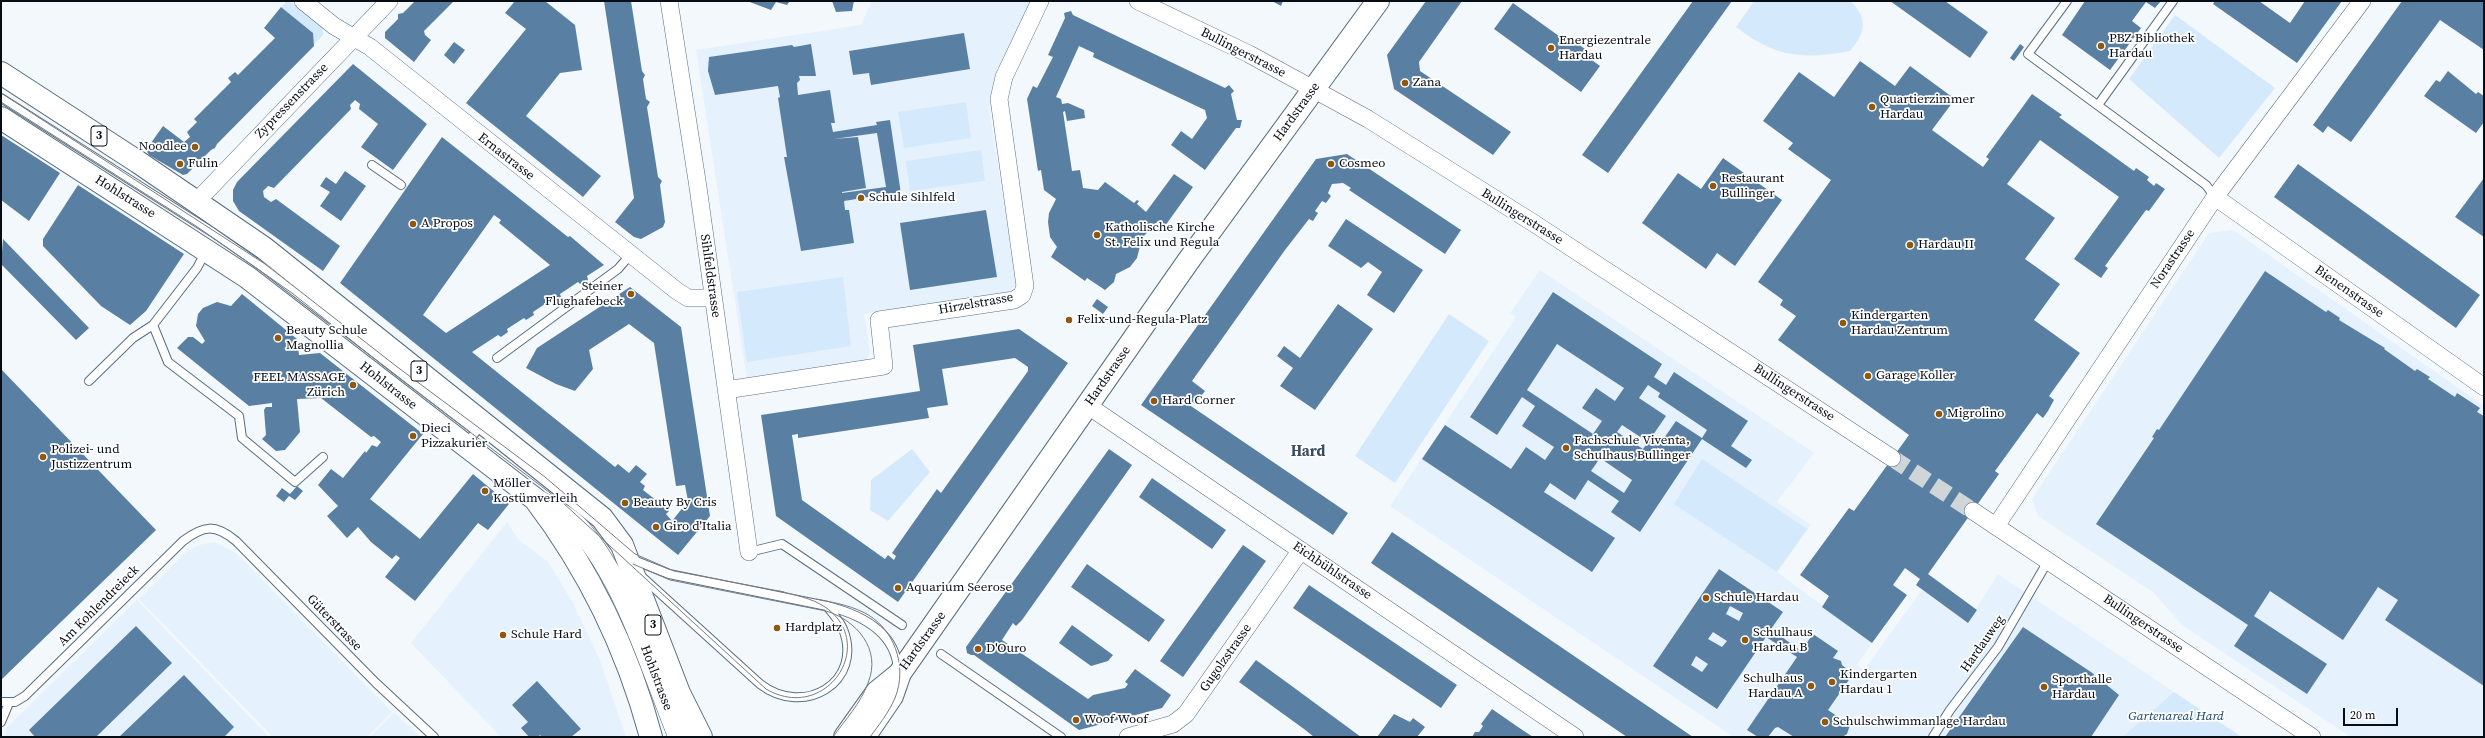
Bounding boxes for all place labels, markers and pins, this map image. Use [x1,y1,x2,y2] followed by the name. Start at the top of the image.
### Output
[2109,31,2195,62] place label: PBZ Bibliothek Hardau
[1559,33,1651,64] place label: Energiezentrale Hardau
[2096,41,2106,51] marker: PBZ Bibliothek Hardau
[1546,43,1556,53] marker: Energiezentrale Hardau
[1413,75,1441,91] place label: Zana
[1400,78,1410,88] marker: Zana
[1880,92,1975,123] place label: Quartierzimmer Hardau
[1867,102,1877,112] marker: Quartierzimmer Hardau
[139,139,187,155] place label: Noodlee
[190,142,200,152] marker: Noodlee
[188,156,218,172] place label: Fulin
[1339,156,1385,172] place label: Cosmeo
[175,159,185,169] marker: Fulin
[1326,159,1336,169] marker: Cosmeo
[1721,171,1784,202] place label: Restaurant Bullinger
[1708,181,1718,191] marker: Restaurant Bullinger
[869,190,955,206] place label: Schule Sihlfeld
[856,193,866,203] marker: Schule Sihlfeld
[421,216,473,232] place label: A Propos
[408,219,418,229] marker: A Propos
[1105,220,1219,251] place label: Katholische Kirche St. Felix und Regula
[1092,230,1102,240] marker: Katholische Kirche St. Felix und Regula
[1918,237,1974,253] place label: Hardau II
[1905,240,1915,250] marker: Hardau II
[545,279,623,310] place label: Steiner Flughafebeck
[626,289,636,299] marker: Steiner Flughafebeck
[1851,308,1948,339] place label: Kindergarten Hardau Zentrum
[1077,312,1207,328] place label: Felix-und-Regula-Platz
[1064,315,1074,325] marker: Felix-und-Regula-Platz
[1838,318,1848,328] marker: Kindergarten Hardau Zentrum
[286,323,367,354] place label: Beauty Schule Magnollia
[273,333,283,343] marker: Beauty Schule Magnollia
[1876,368,1955,384] place label: Garage Koller
[253,370,345,401] place label: FEEL MASSAGE Zürich
[1863,371,1873,381] marker: Garage Koller
[348,380,358,390] marker: FEEL MASSAGE Zürich
[1162,393,1235,409] place label: Hard Corner
[1149,396,1159,406] marker: Hard Corner
[1947,406,2004,422] place label: Migrolino
[1934,409,1944,419] marker: Migrolino
[421,421,487,452] place label: Dieci Pizzakurier
[408,431,418,441] marker: Dieci Pizzakurier
[1574,433,1690,464] place label: Fachschule Viventa, Schulhaus Bullinger
[51,442,132,473] place label: Polizei- und Justizzentrum
[1561,443,1571,453] marker: Fachschule Viventa, Schulhaus Bullinger
[38,452,48,462] marker: Polizei- und Justizzentrum
[493,476,578,507] place label: Möller Kostümverleih
[480,486,490,496] marker: Möller Kostümverleih
[633,495,717,511] place label: Beauty By Cris
[620,498,630,508] marker: Beauty By Cris
[664,519,732,535] place label: Giro d'Italia
[651,522,661,532] marker: Giro d'Italia
[906,580,1012,596] place label: Aquarium Seerose
[893,583,903,593] marker: Aquarium Seerose
[1714,590,1799,606] place label: Schule Hardau
[1701,593,1711,603] marker: Schule Hardau
[785,620,842,636] place label: Hardplatz
[772,623,782,633] marker: Hardplatz
[1753,625,1813,656] place label: Schulhaus Hardau B
[511,627,582,643] place label: Schule Hard
[498,630,508,640] marker: Schule Hard
[1740,635,1750,645] marker: Schulhaus Hardau B
[986,641,1027,657] place label: D'Ouro
[973,644,983,654] marker: D'Ouro
[1840,667,1917,698] place label: Kindergarten Hardau 1
[1743,671,1803,702] place label: Schulhaus Hardau A
[2052,672,2112,703] place label: Sporthalle Hardau
[1827,677,1837,687] marker: Kindergarten Hardau 1
[1806,681,1816,691] marker: Schulhaus Hardau A
[2039,682,2049,692] marker: Sporthalle Hardau
[1084,712,1148,728] place label: Woof Woof
[1833,714,2006,730] place label: Schulschwimmanlage Hardau
[1071,715,1081,725] marker: Woof Woof
[1820,717,1830,727] marker: Schulschwimmanlage Hardau

